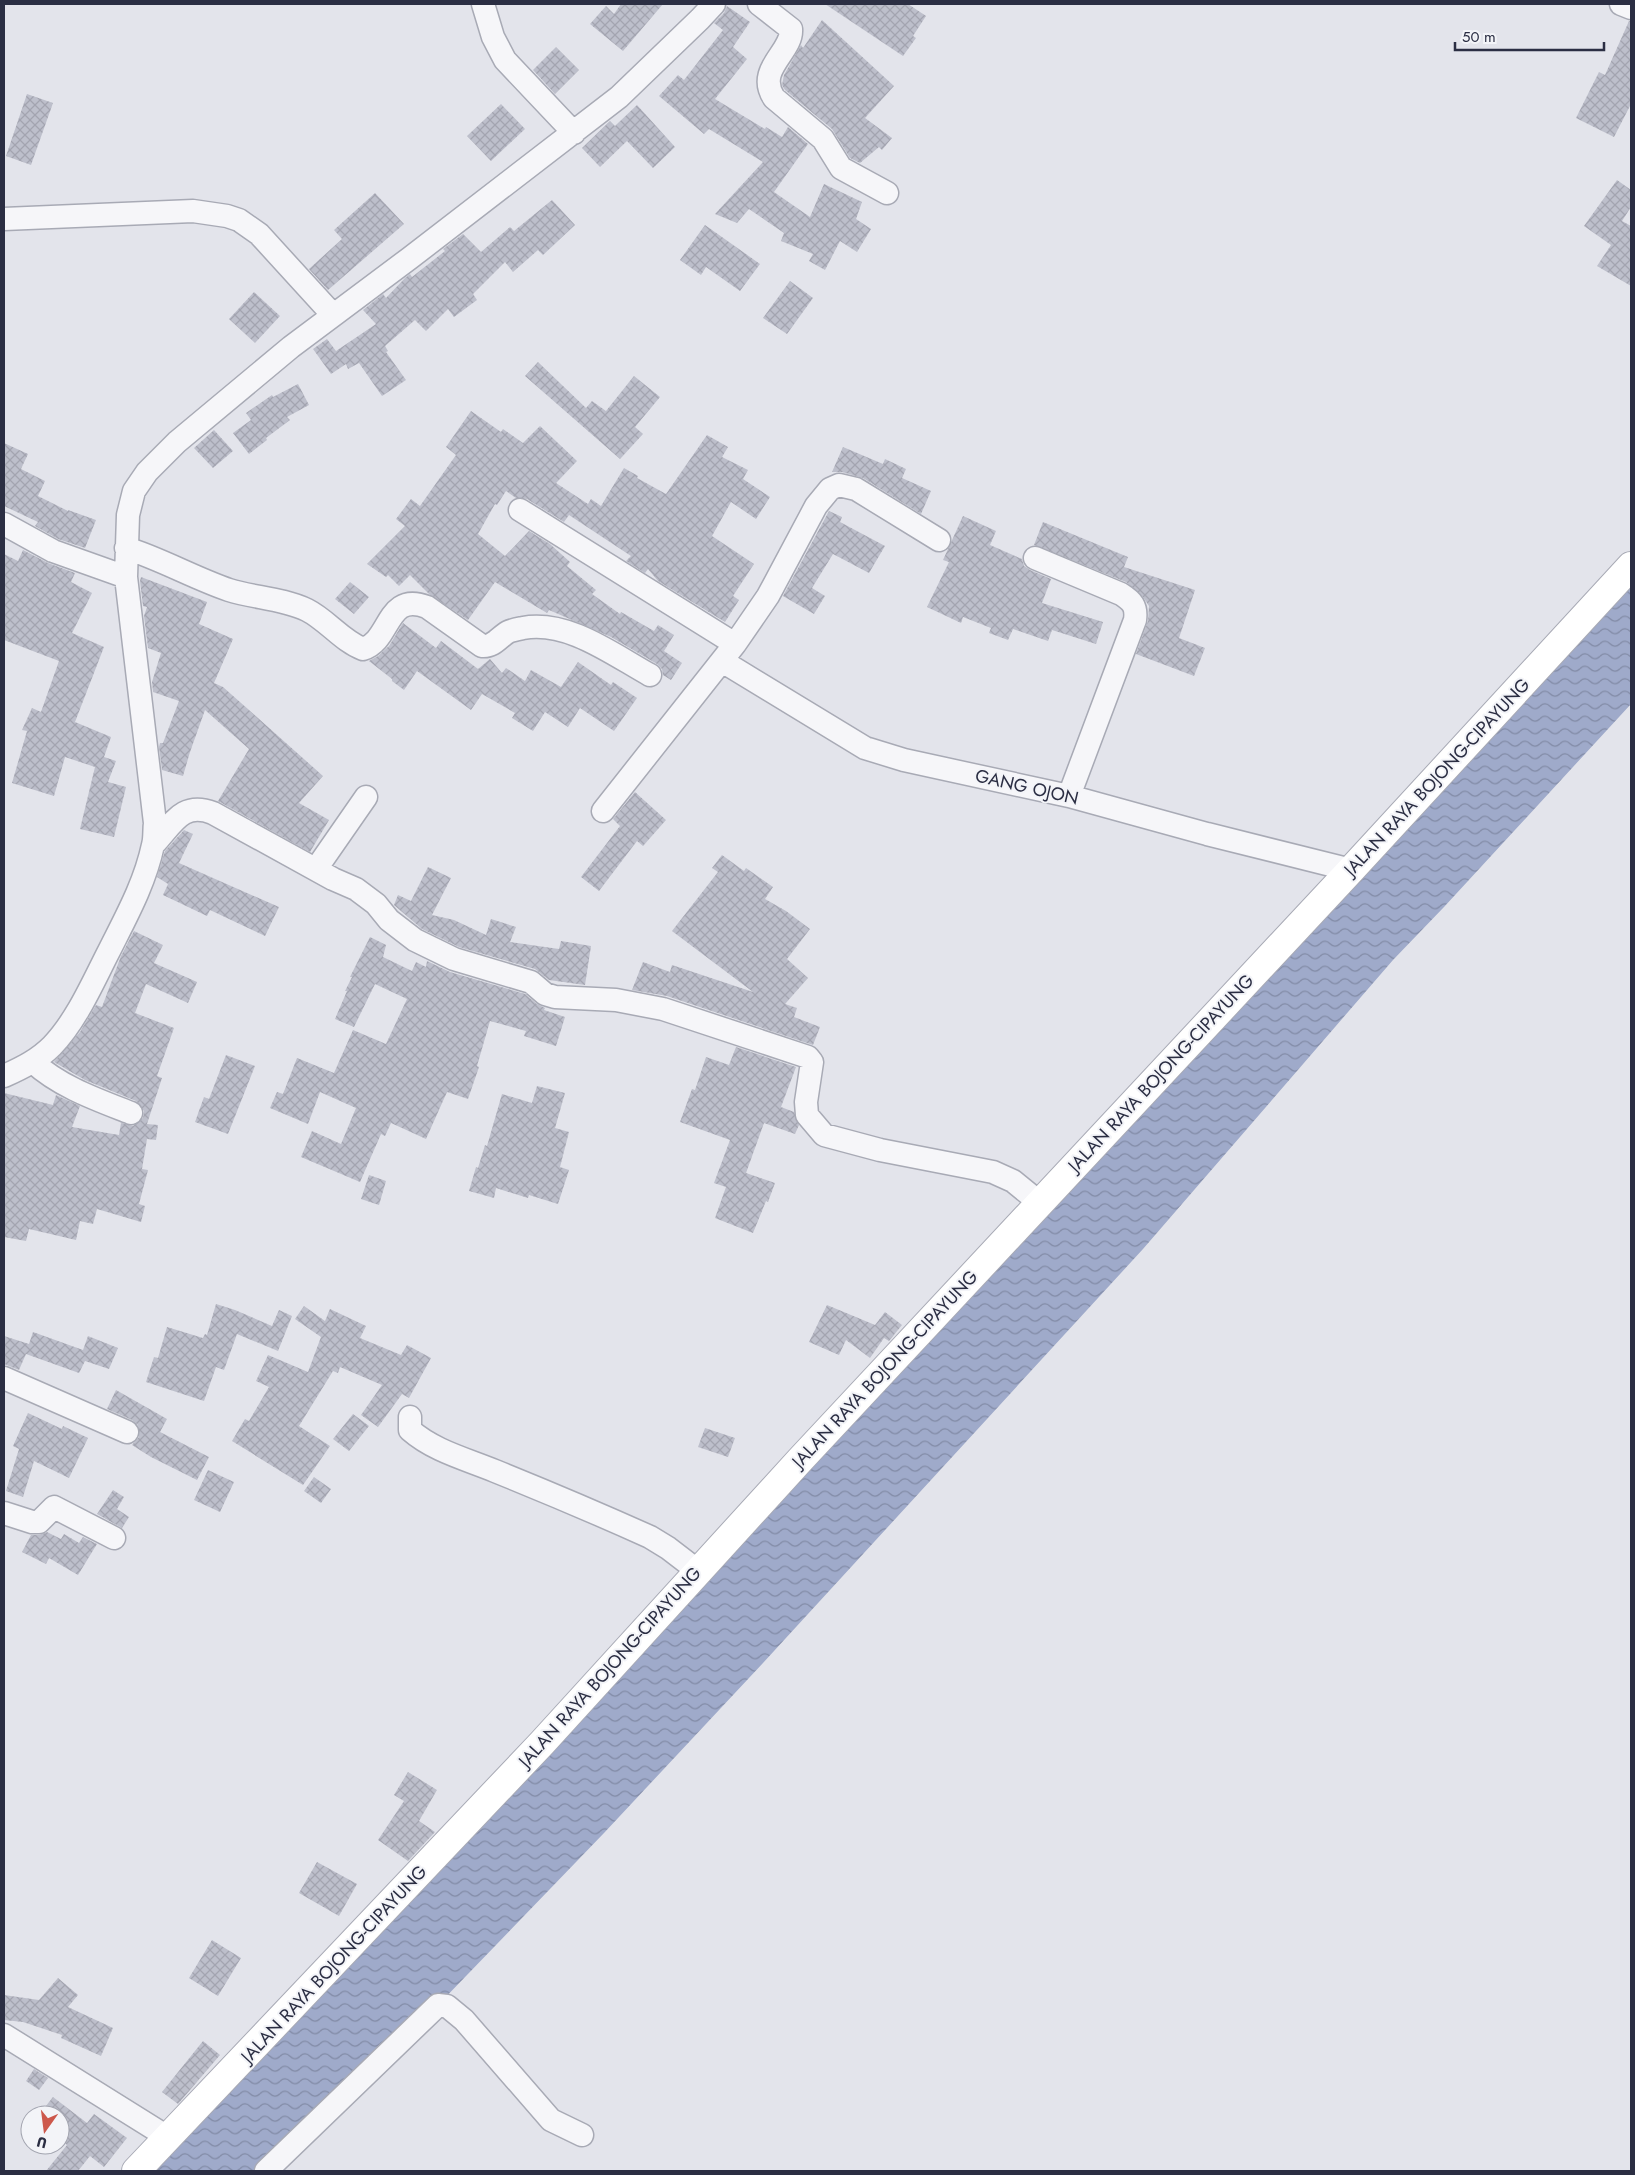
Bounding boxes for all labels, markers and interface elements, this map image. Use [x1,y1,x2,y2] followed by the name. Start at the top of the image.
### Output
[1455,20,1604,52] scale bar
[1462,26,1496,48] text: 50 m
[1337,672,1536,883] street label: JALAN RAYA BOJONG-CIPAYUNG
[973,762,1081,812] street label: GANG OJON
[1061,968,1260,1179] street label: JALAN RAYA BOJONG-CIPAYUNG
[785,1264,984,1475] street label: JALAN RAYA BOJONG-CIPAYUNG
[511,1561,707,1775] street label: JALAN RAYA BOJONG-CIPAYUNG
[234,1859,433,2070] street label: JALAN RAYA BOJONG-CIPAYUNG
[20,2105,70,2155] north arrow
[35,2132,49,2154] text: U

